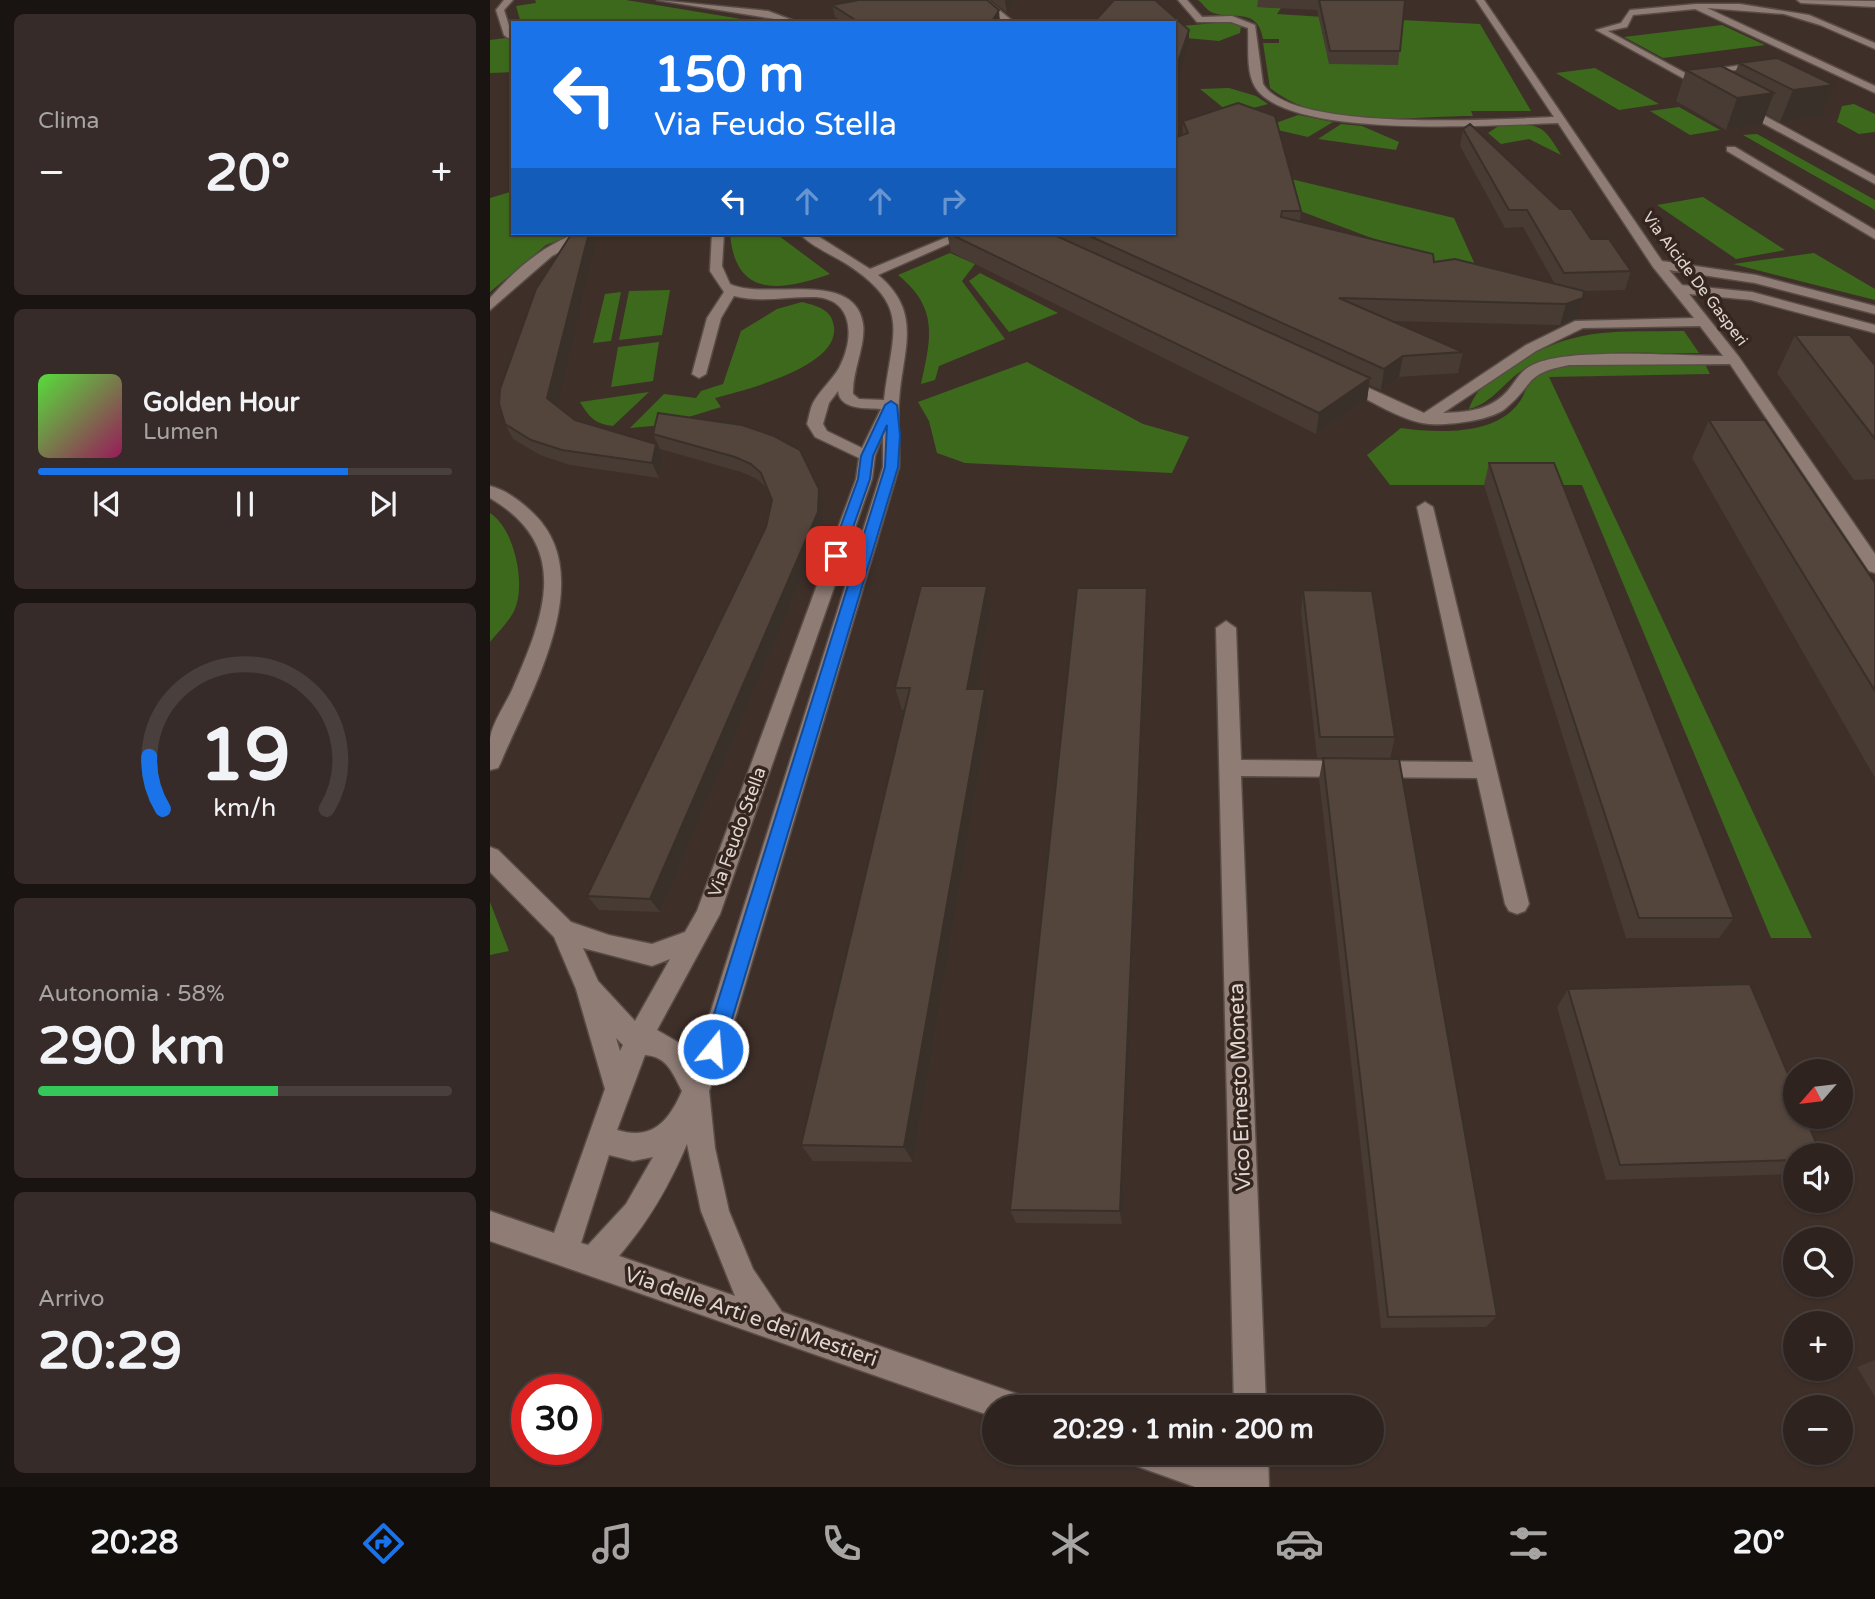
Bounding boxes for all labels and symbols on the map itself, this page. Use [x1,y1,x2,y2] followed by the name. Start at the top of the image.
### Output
[1638,208,1752,350] street label: Via Alcide De Gasperi
[806,526,866,586] pin
[703,764,771,900] street label: Via Feudo Stella
[1224,982,1256,1192] street label: Vico Ernesto Moneta
[676,1012,750,1086] position arrow
[1783,1059,1853,1129] north arrow
[621,1262,881,1372] street label: Via delle Arti e dei Mestieri
[511,1374,602,1465] speed limit sign: 30

